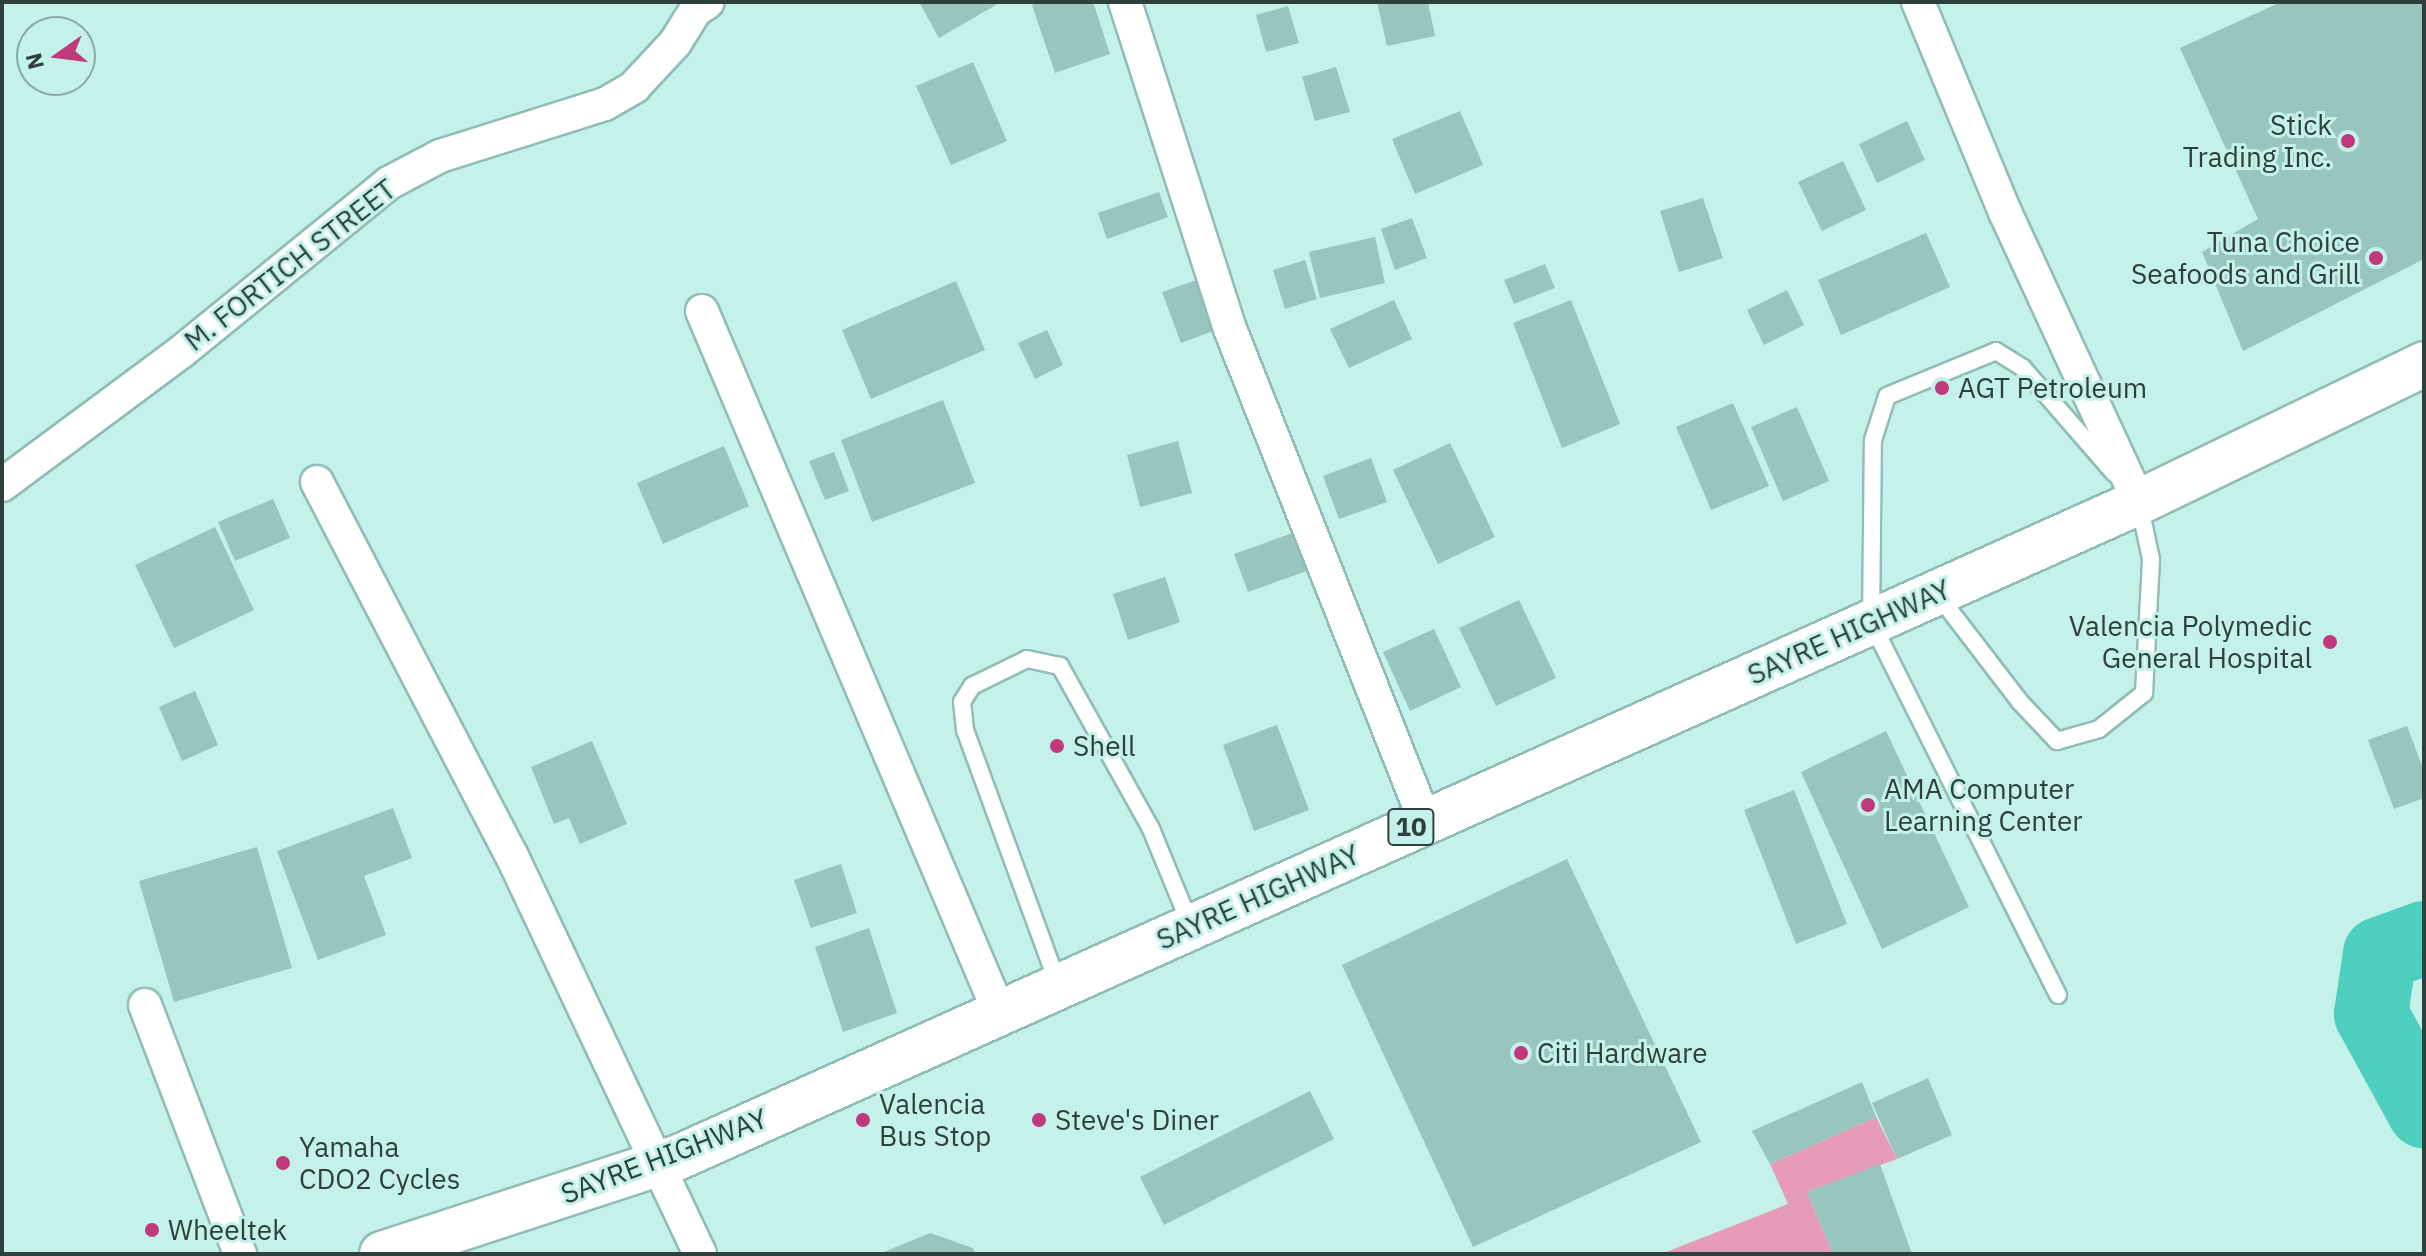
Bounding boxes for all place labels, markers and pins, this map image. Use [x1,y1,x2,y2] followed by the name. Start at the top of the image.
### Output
[2183,108,2332,174] place label: Stick Trading Inc.
[2339,132,2357,150] marker: Stick Trading Inc.
[2131,225,2360,291] place label: Tuna Choice Seafoods and Grill
[2367,249,2385,267] marker: Tuna Choice Seafoods and Grill
[1958,371,2147,405] place label: AGT Petroleum
[1933,379,1951,397] marker: AGT Petroleum
[2069,609,2312,675] place label: Valencia Polymedic General Hospital
[2319,631,2341,653] marker: Valencia Polymedic General Hospital
[1073,729,1136,763] place label: Shell
[1048,737,1066,755] marker: Shell
[1884,772,2083,838] place label: AMA Computer Learning Center
[1859,796,1877,814] marker: AMA Computer Learning Center
[1537,1036,1708,1070] place label: Citi Hardware
[1512,1044,1530,1062] marker: Citi Hardware
[879,1087,991,1153] place label: Valencia Bus Stop
[1055,1103,1219,1137] place label: Steve's Diner
[854,1111,872,1129] marker: Valencia Bus Stop
[1030,1111,1048,1129] marker: Steve's Diner
[299,1130,460,1196] place label: Yamaha CDO2 Cycles
[274,1154,292,1172] marker: Yamaha CDO2 Cycles
[168,1213,287,1247] place label: Wheeltek
[143,1221,161,1239] marker: Wheeltek

